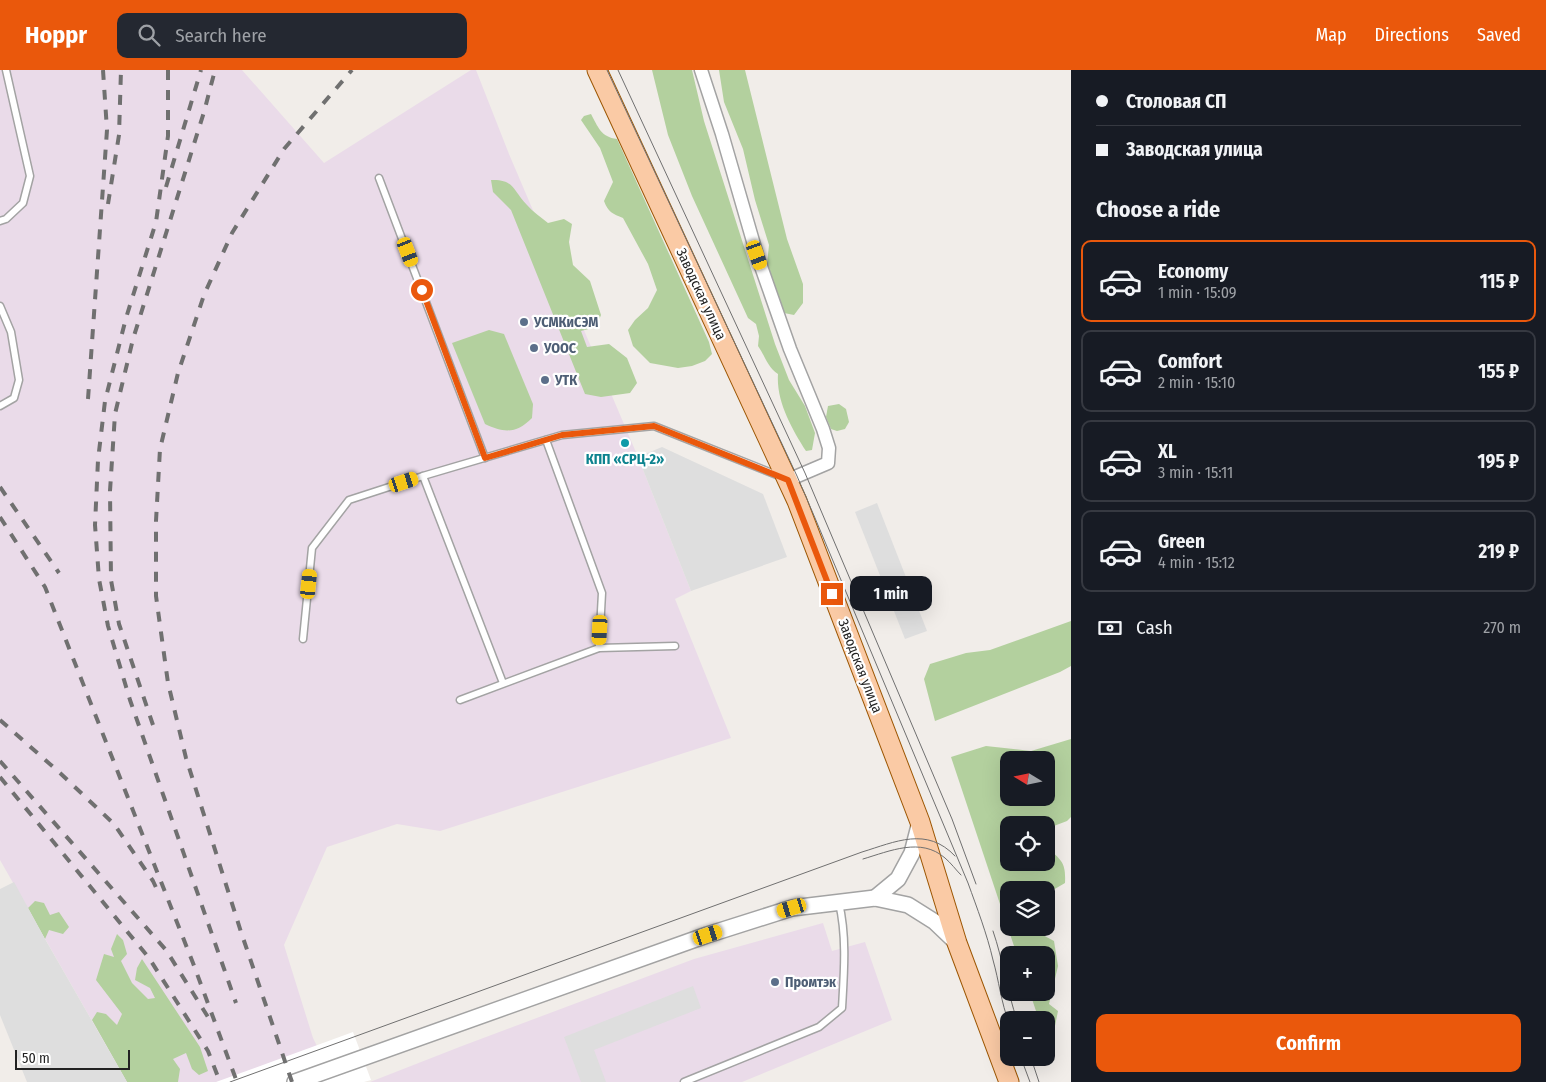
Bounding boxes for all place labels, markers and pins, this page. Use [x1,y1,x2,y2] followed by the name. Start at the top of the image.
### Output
[533,314,598,331] place label: УСМКиСЭМ
[518,316,530,328] marker: УСМКиСЭМ
[543,340,577,357] place label: УООС
[528,342,540,354] marker: УООС
[554,372,578,389] place label: УТК
[539,374,551,386] marker: УТК
[619,437,631,449] marker: КПП «СРЦ-2»
[586,451,664,468] place label: КПП «СРЦ-2»
[785,974,837,991] place label: Промтэк
[769,976,781,988] marker: Промтэк

